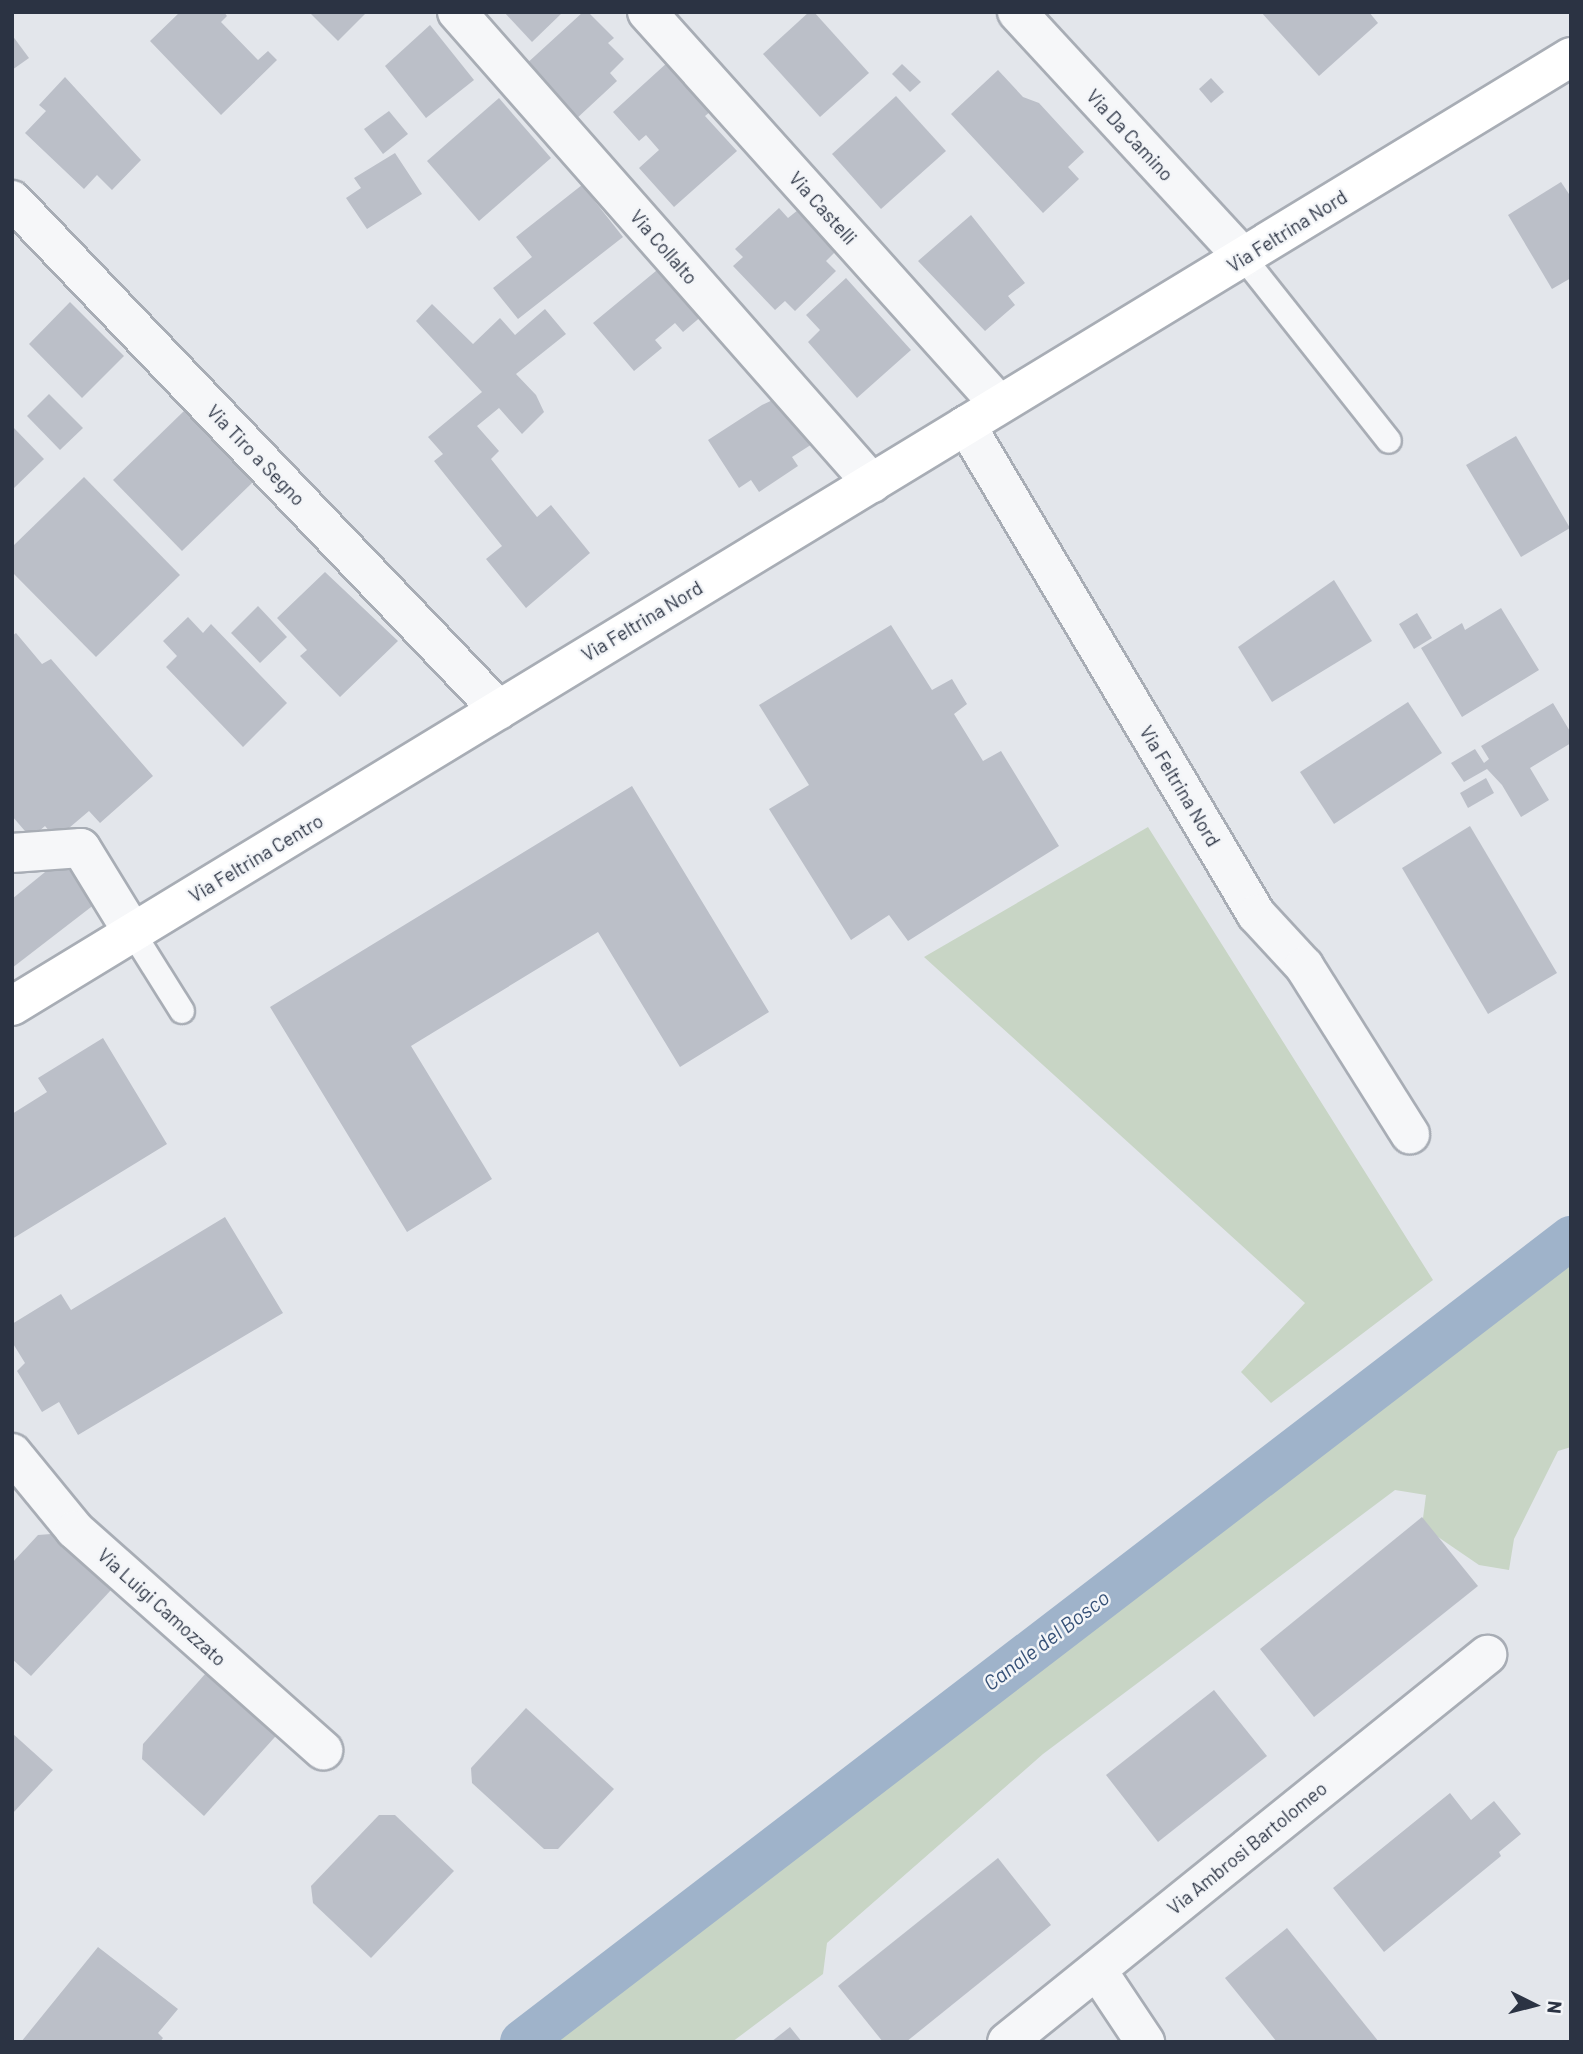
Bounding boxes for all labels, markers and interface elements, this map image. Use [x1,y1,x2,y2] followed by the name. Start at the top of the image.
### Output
[1082,85,1178,185] street label: Via Da Camino
[784,167,862,249] street label: Via Castelli
[1223,185,1351,277] street label: Via Feltrina Nord
[625,205,703,289] street label: Via Collalto
[202,400,310,510] street label: Via Tiro a Segno
[577,576,707,666] street label: Via Feltrina Nord
[1135,721,1225,851] street label: Via Feltrina Nord
[185,809,327,907] street label: Via Feltrina Centro
[93,1543,231,1671] street label: Via Luigi Camozzato
[978,1584,1114,1696] water label: Canale del Bosco
[1163,1777,1331,1919] street label: Via Ambrosi Bartolomeo
[1499,1970,1569,2040] north arrow
[1543,2000,1567,2015] text: N

